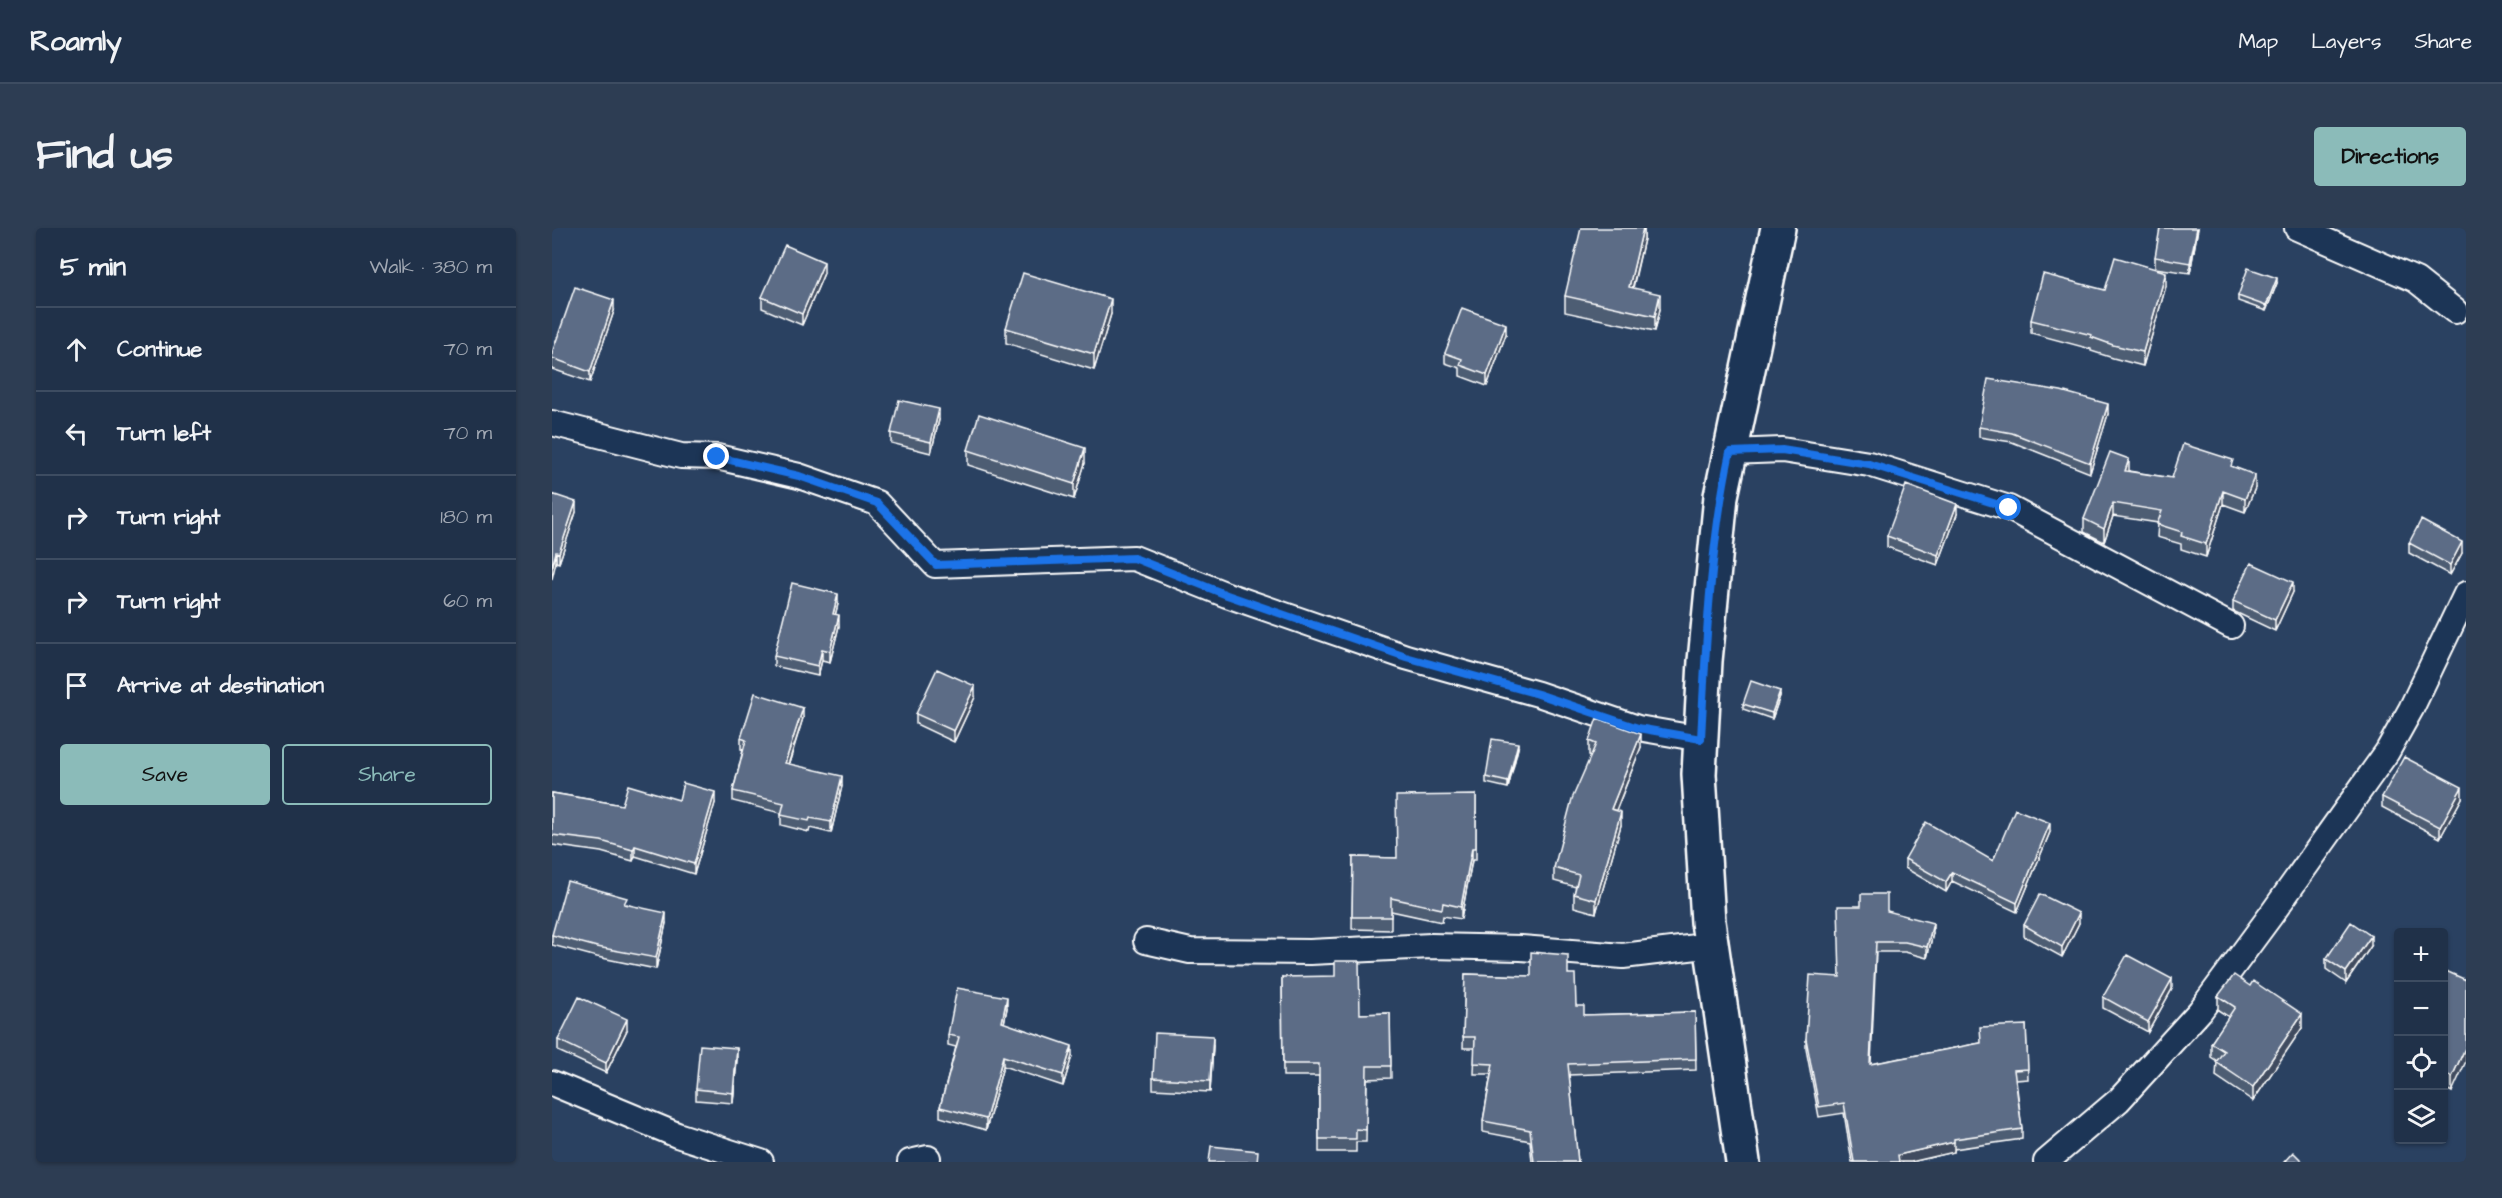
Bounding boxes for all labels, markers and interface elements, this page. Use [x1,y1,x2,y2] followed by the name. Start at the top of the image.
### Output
[30,22,122,61] text: Roamly
[2238,27,2278,56] text: Map
[2311,27,2381,56] text: Layers
[2414,27,2472,56] text: Share
[36,127,173,185] text: Find us
[2314,127,2466,186] button: Directions
[60,249,126,285] text: 5 min
[369,253,492,281] text: Walk · 380 m
[60,333,93,366] icon: ahead
[117,334,202,365] text: Continue
[444,335,492,363] text: 70 m
[60,417,93,450] icon: left
[117,418,211,449] text: Turn left
[444,419,492,447] text: 70 m
[703,443,729,469] route end
[1995,494,2021,520] route start
[60,501,93,534] icon: right
[117,502,220,533] text: Turn right
[440,503,492,531] text: 180 m
[60,585,93,618] icon: right
[117,586,220,617] text: Turn right
[443,587,492,615] text: 60 m
[60,669,93,702] icon: arrive
[117,670,324,701] text: Arrive at destination
[60,744,270,805] button: Save
[282,744,492,805] button: Share
[2394,928,2448,1144] map controls
[2394,928,2448,982] button: +
[2394,982,2448,1036] button: −
[2394,1036,2448,1090] button: locate
[2394,1090,2448,1144] button: layers

